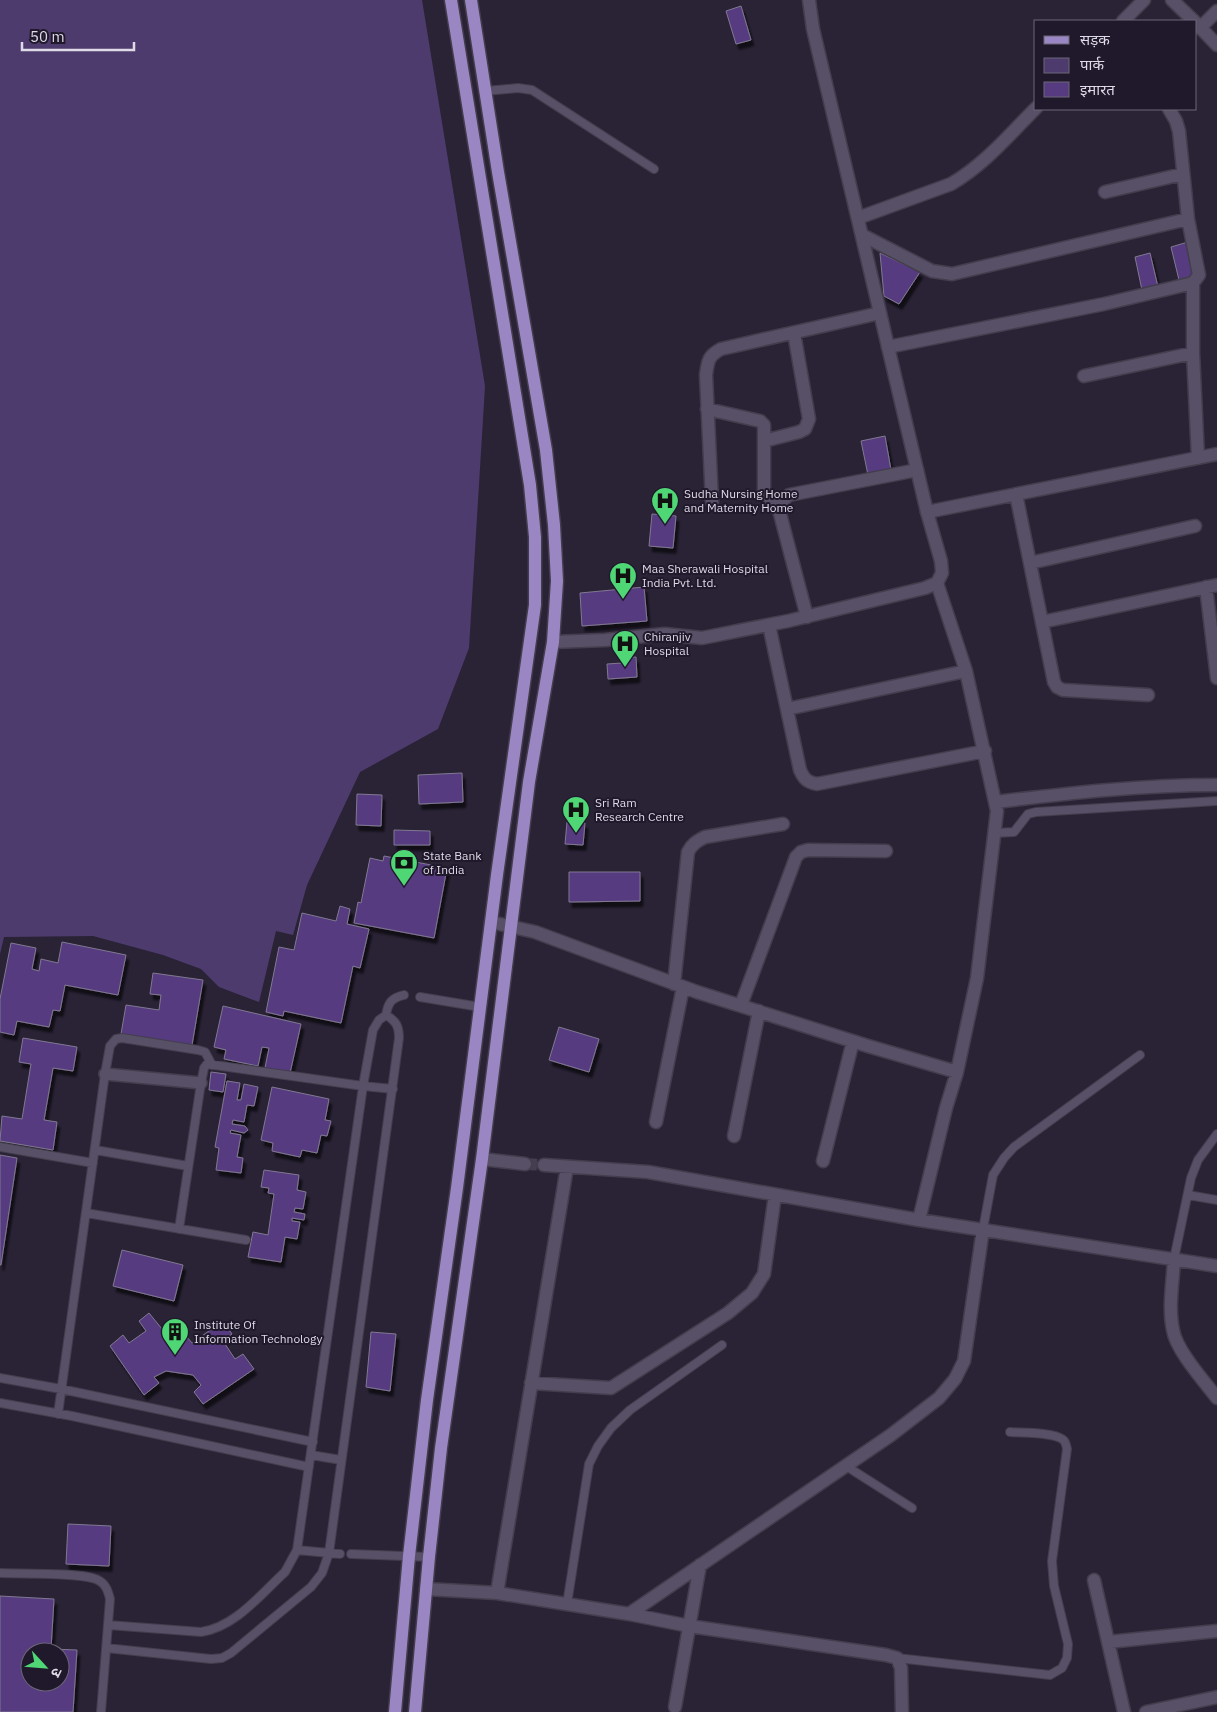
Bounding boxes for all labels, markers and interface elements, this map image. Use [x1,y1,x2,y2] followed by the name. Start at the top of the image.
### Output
[22,20,135,52] scale bar
[1034,20,1197,110] legend
[30,27,65,46] text: 50 m
[1080,30,1110,49] text: सड़क
[1080,55,1104,74] text: पार्क
[1080,80,1115,99] text: इमारत
[650,486,680,525] hospital icon: Sudha Nursing Home and Maternity Home
[684,486,798,515] place label: Sudha Nursing Home and Maternity Home
[608,561,638,600] hospital icon: Maa Sherawali Hospital India Pvt. Ltd.
[642,561,768,590] place label: Maa Sherawali Hospital India Pvt. Ltd.
[610,629,640,668] hospital icon: Chiranjiv Hospital
[644,629,691,658] place label: Chiranjiv Hospital
[561,795,591,834] hospital icon: Sri Ram Research Centre
[595,795,684,824] place label: Sri Ram Research Centre
[389,848,419,887] bank icon: State Bank of India
[423,848,482,877] place label: State Bank of India
[160,1317,190,1356] building icon: Institute Of Information Technology
[194,1317,322,1346] place label: Institute Of Information Technology
[20,1642,70,1692] north arrow
[46,1665,67,1681] text: उ

